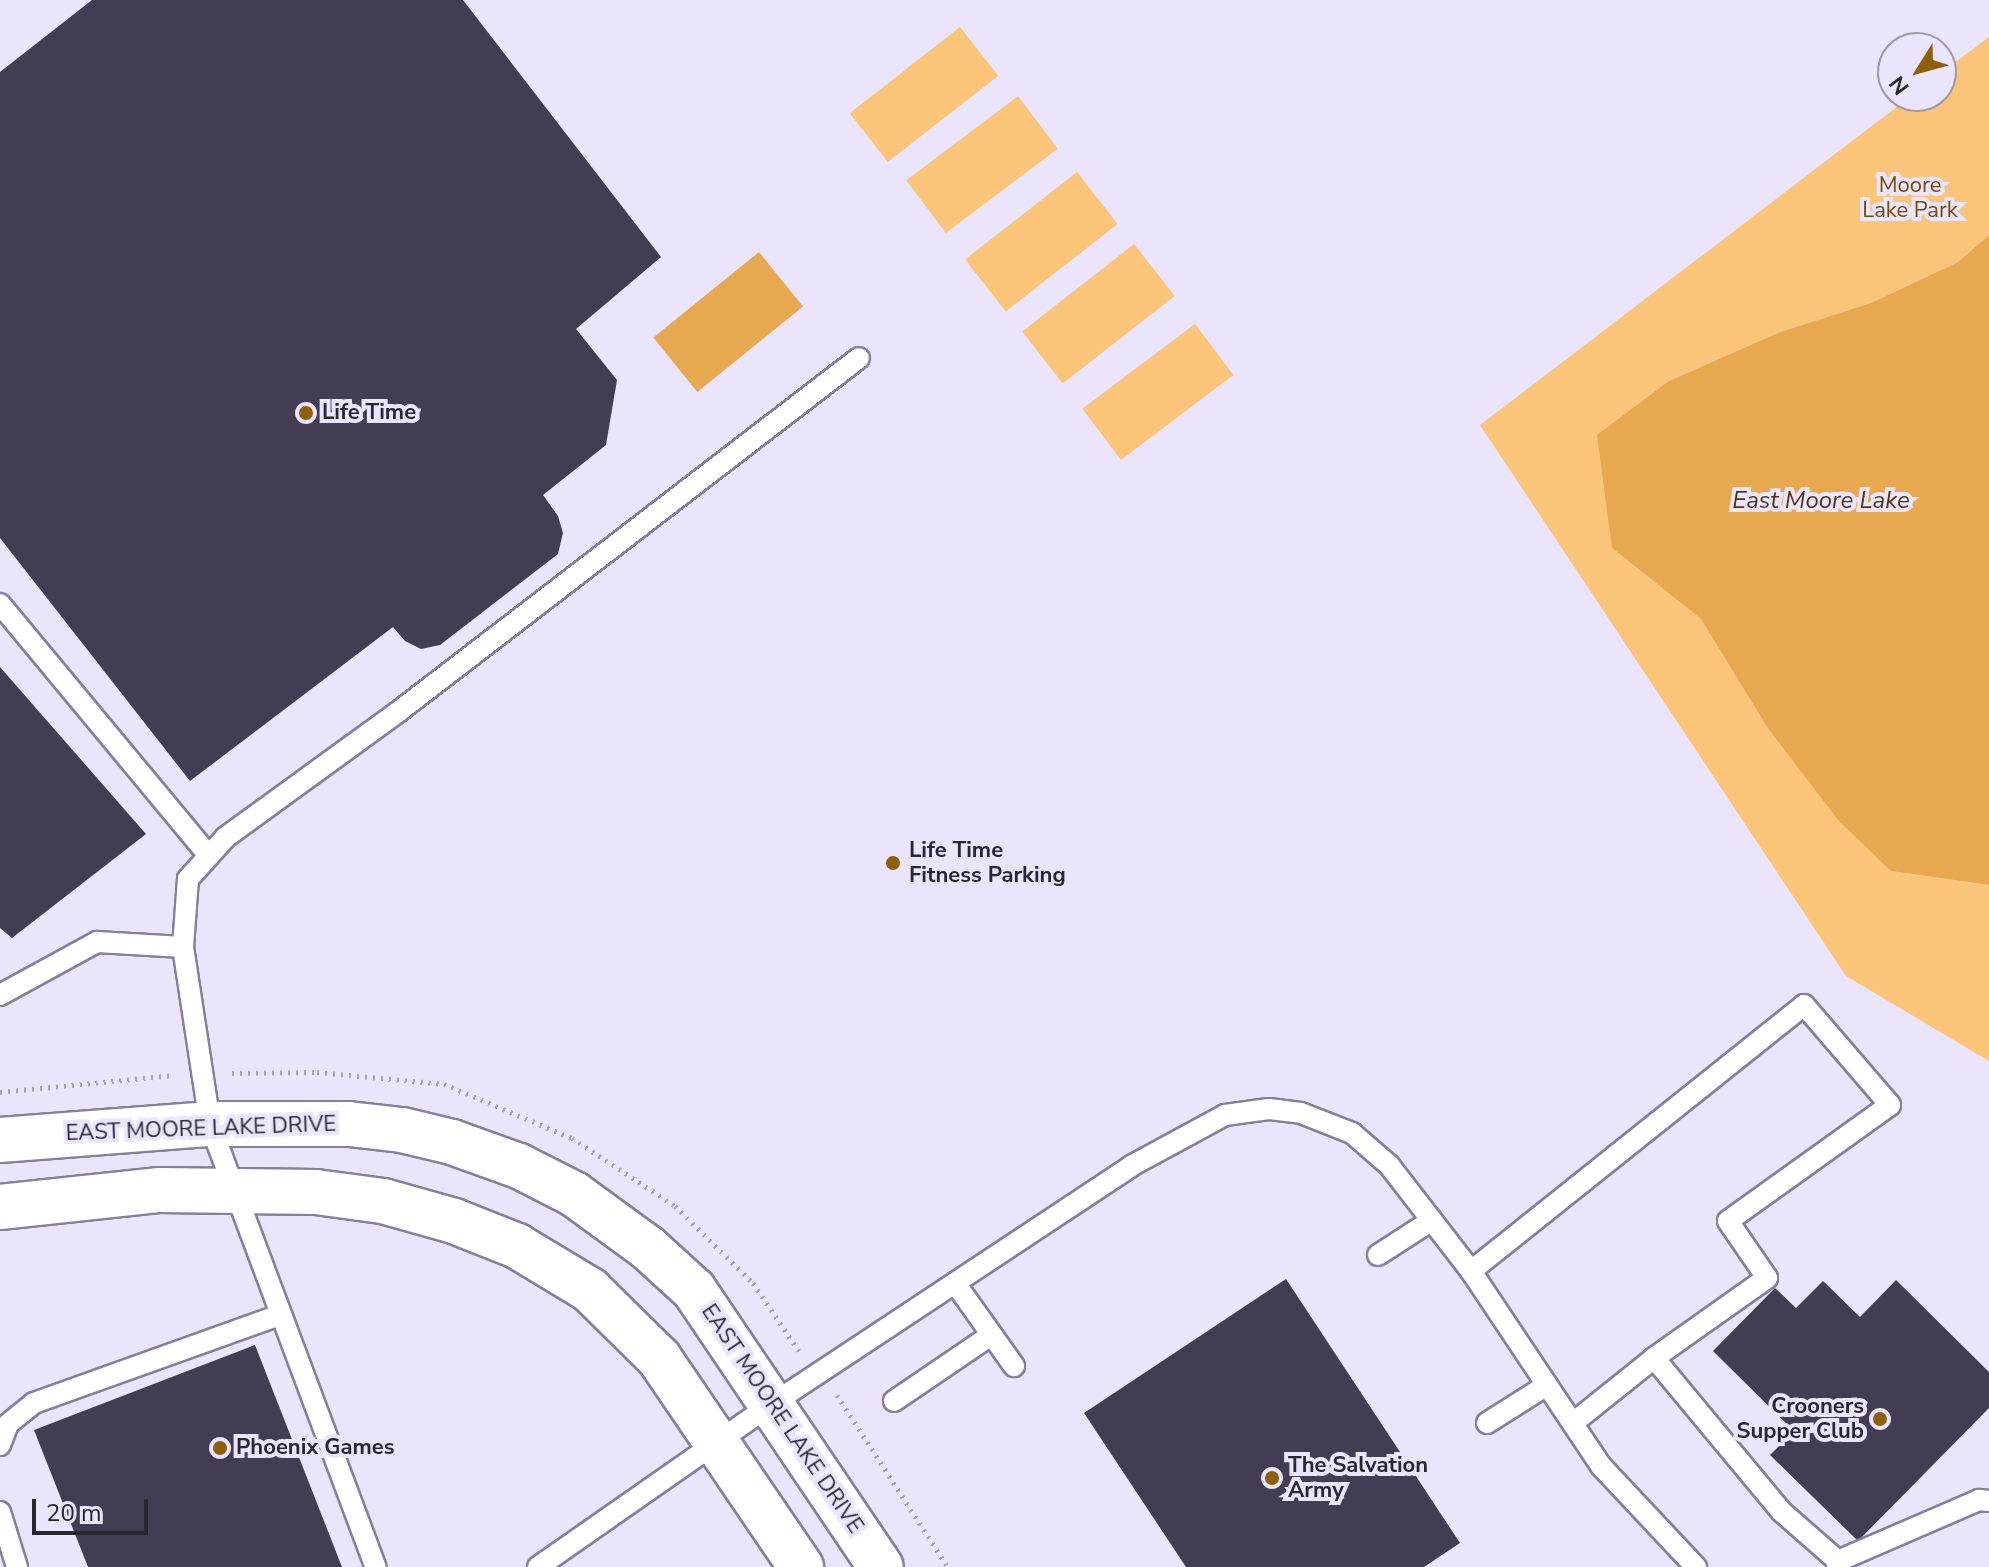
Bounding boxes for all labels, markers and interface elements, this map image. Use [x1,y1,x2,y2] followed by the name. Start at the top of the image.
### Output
[1877,32,1957,112] north arrow
[1882,70,1916,101] text: N
[1862,172,1958,224] park label: Moore Lake Park
[322,400,416,426] place label: Life Time
[297,404,315,422] marker: Life Time
[1732,487,1910,515] water label: East Moore Lake
[909,837,1066,888] place label: Life Time Fitness Parking
[884,854,902,872] marker: Life Time Fitness Parking
[65,1111,337,1147] street label: EAST MOORE LAKE DRIVE
[695,1299,869,1539] street label: EAST MOORE LAKE DRIVE
[1737,1393,1864,1444] place label: Crooners Supper Club
[1871,1410,1889,1428] marker: Crooners Supper Club
[236,1435,394,1461] place label: Phoenix Games
[211,1439,229,1457] marker: Phoenix Games
[1288,1452,1428,1504] place label: The Salvation Army
[1263,1469,1281,1487] marker: The Salvation Army
[36,1483,152,1533] scale bar
[46,1497,102,1529] text: 20 m

